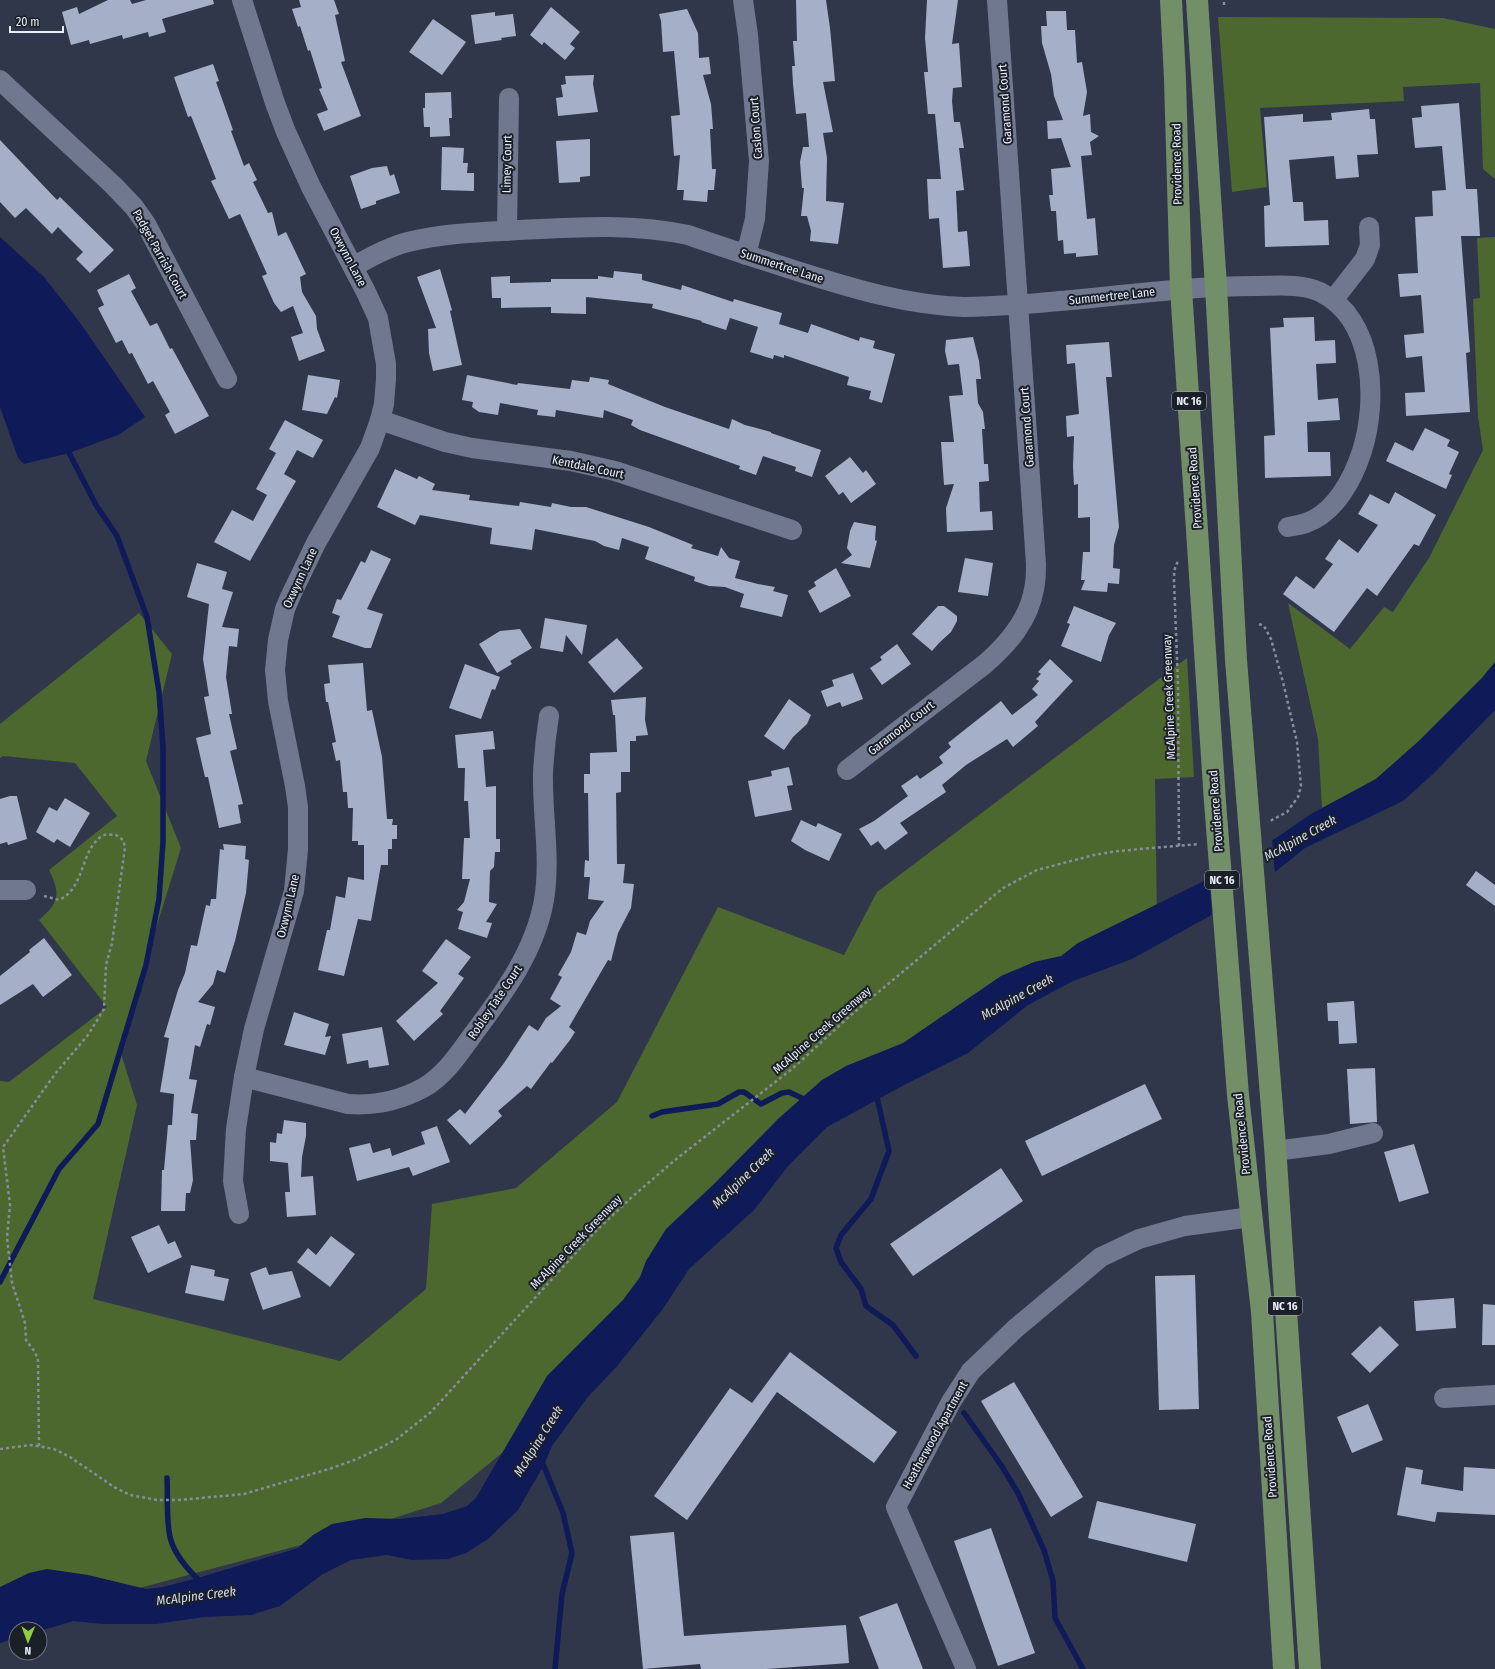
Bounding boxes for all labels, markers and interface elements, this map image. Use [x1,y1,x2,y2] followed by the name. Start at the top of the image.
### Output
[10,8,63,34] scale bar
[16,15,40,29] text: 20 m
[995,63,1015,144] street label: Garamond Court
[747,97,765,159] street label: Caslon Court
[1169,123,1185,205] street label: Providence Road
[499,135,515,193] street label: Limey Court
[130,207,190,301] street label: Padget Parrish Court
[327,225,369,289] street label: Oxwynn Lane
[739,246,825,286] street label: Summertree Lane
[1068,285,1156,307] street label: Summertree Lane
[1017,386,1037,467] street label: Garamond Court
[1172,392,1206,410] road number: NC 16
[1185,447,1205,529] street label: Providence Road
[551,453,625,481] street label: Kentdale Court
[280,546,320,610] street label: Oxwynn Lane
[1160,633,1178,760] street label: McAlpine Creek Greenway
[865,698,937,758] street label: Garamond Court
[1206,770,1226,852] street label: Providence Road
[1261,812,1339,864] water label: McAlpine Creek
[1205,871,1239,889] road number: NC 16
[274,873,302,939] street label: Oxwynn Lane
[465,962,525,1042] street label: Robley Tate Court
[978,971,1056,1023] water label: McAlpine Creek
[770,983,874,1076] street label: McAlpine Creek Greenway
[1231,1093,1253,1175] street label: Providence Road
[709,1144,777,1211] water label: McAlpine Creek
[527,1192,625,1292] street label: McAlpine Creek Greenway
[1268,1297,1302,1315] road number: NC 16
[900,1379,971,1491] street label: Heatherwood Apartment
[510,1403,566,1479] water label: McAlpine Creek
[1260,1416,1280,1498] street label: Providence Road
[155,1584,237,1608] water label: McAlpine Creek
[8,1621,48,1661] north arrow
[24,1644,31,1657] text: N

